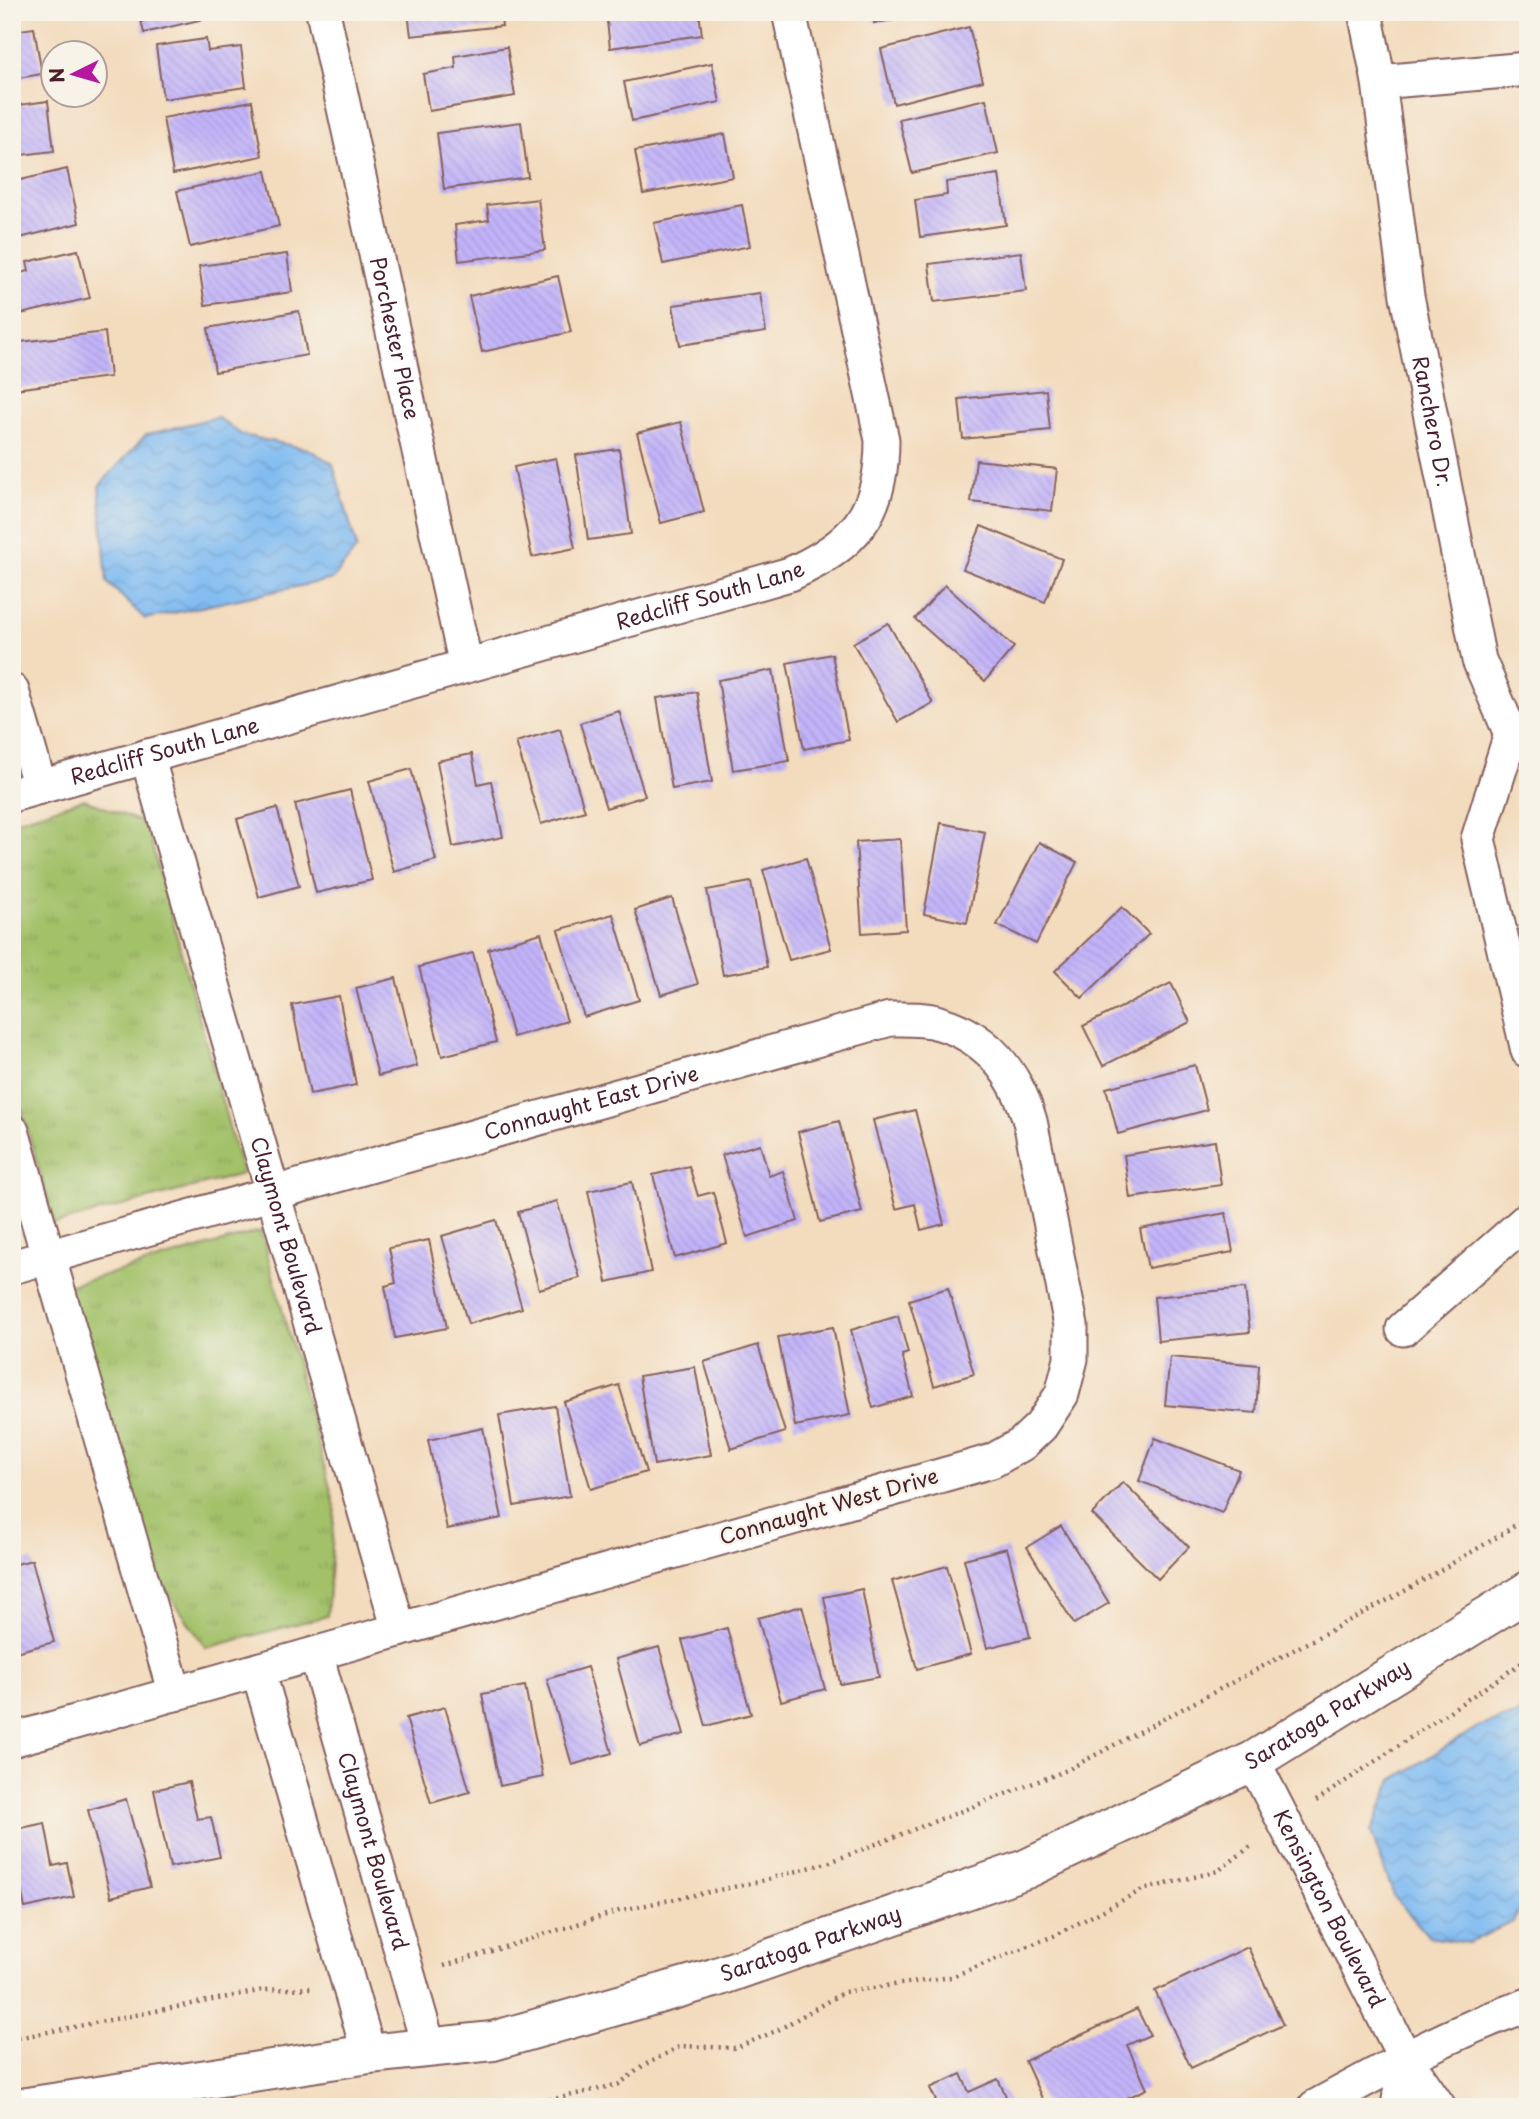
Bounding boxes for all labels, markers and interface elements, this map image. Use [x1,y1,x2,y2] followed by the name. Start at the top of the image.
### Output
[38,38,108,108] north arrow
[41,67,71,84] text: N
[363,254,430,422] street label: Porchester Place
[1405,353,1462,489] street label: Ranchero Dr.
[612,551,810,637] street label: Redcliff South Lane
[66,708,263,792] street label: Redcliff South Lane
[480,1056,702,1147] street label: Connaught East Drive
[243,1132,331,1338] street label: Claymont Boulevard
[715,1458,942,1552] street label: Connaught West Drive
[1239,1650,1416,1777] street label: Saratoga Parkway
[331,1748,418,1953] street label: Claymont Boulevard
[1266,1803,1395,2013] street label: Kensington Boulevard
[715,1896,905,1989] street label: Saratoga Parkway

